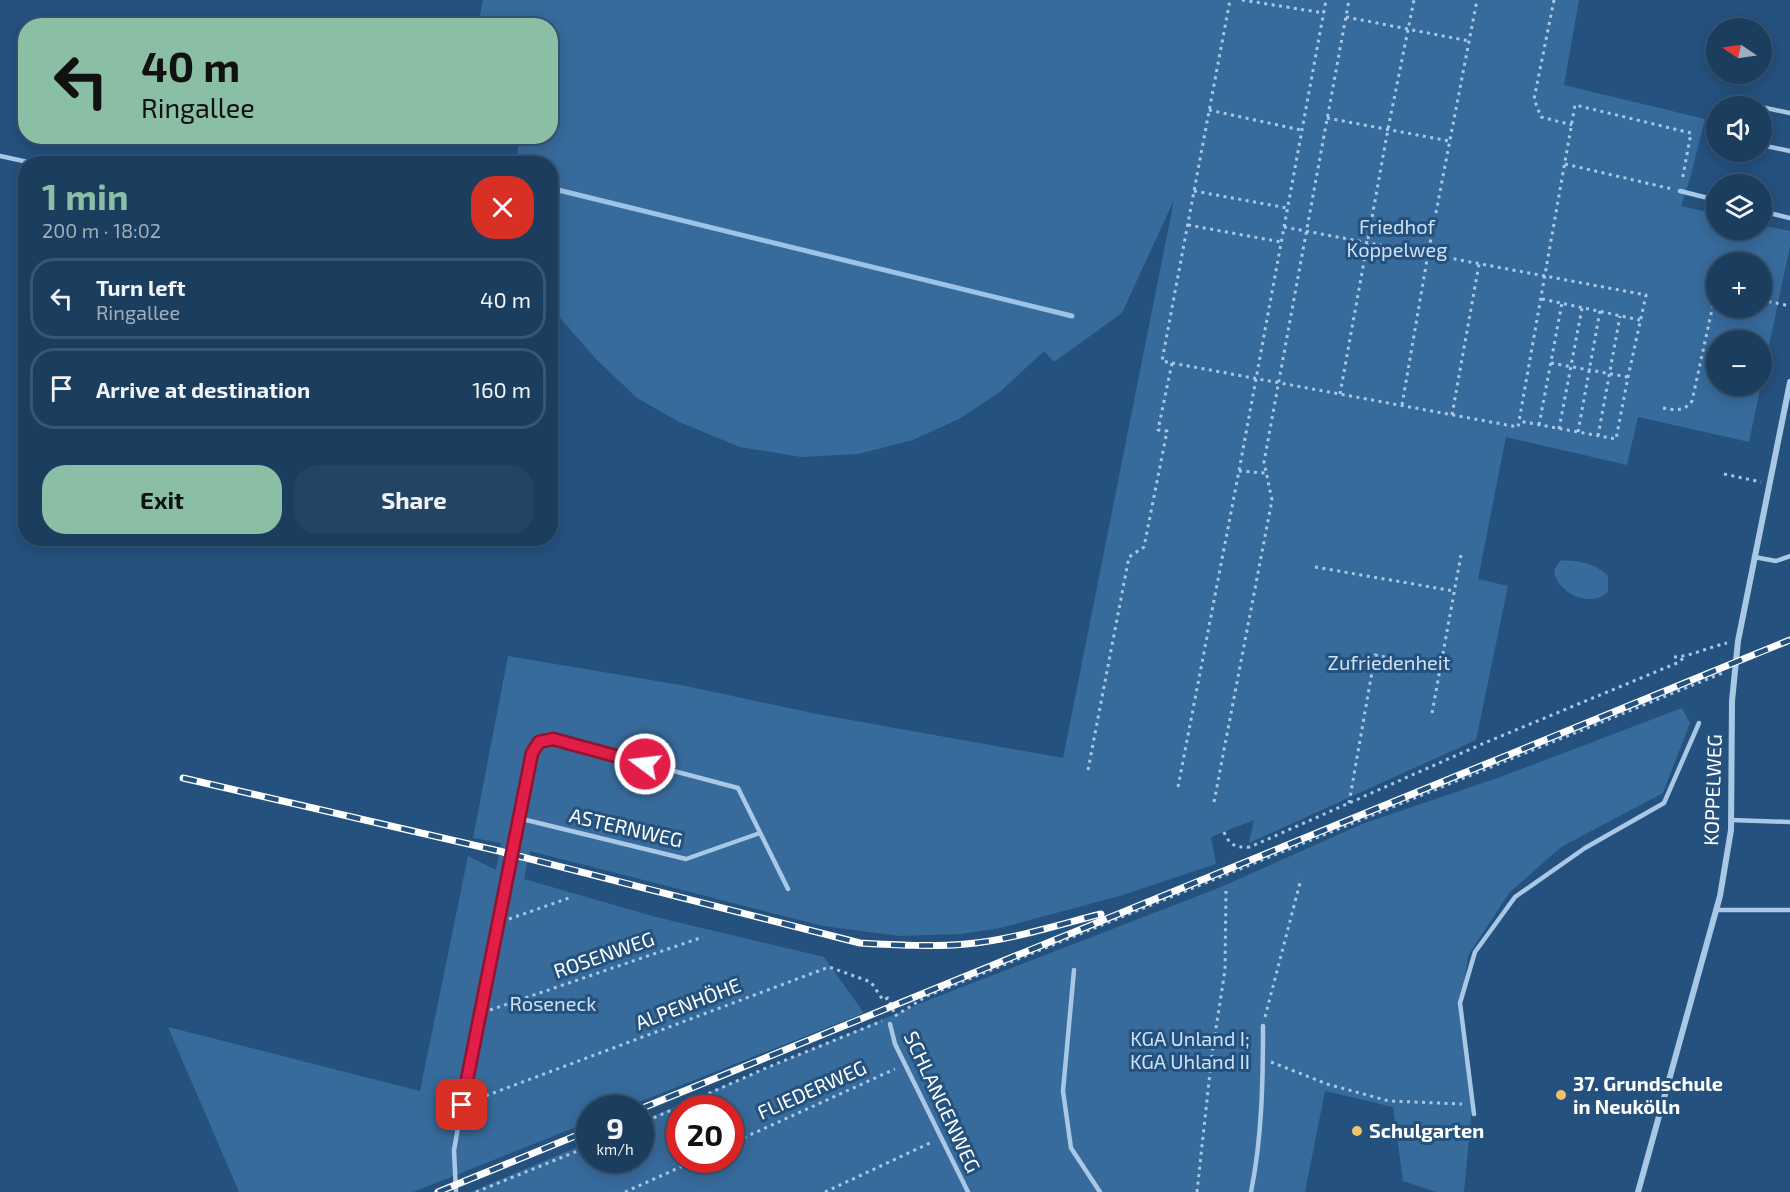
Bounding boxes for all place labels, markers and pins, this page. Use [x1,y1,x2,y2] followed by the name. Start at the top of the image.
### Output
[1573,1071,1723,1118] place label: 37. Grundschule in Neukölln
[436,1079,487,1130] pin
[1554,1088,1568,1102] marker: 37. Grundschule in Neukölln
[1369,1118,1484,1142] place label: Schulgarten
[1350,1124,1364,1138] marker: Schulgarten

